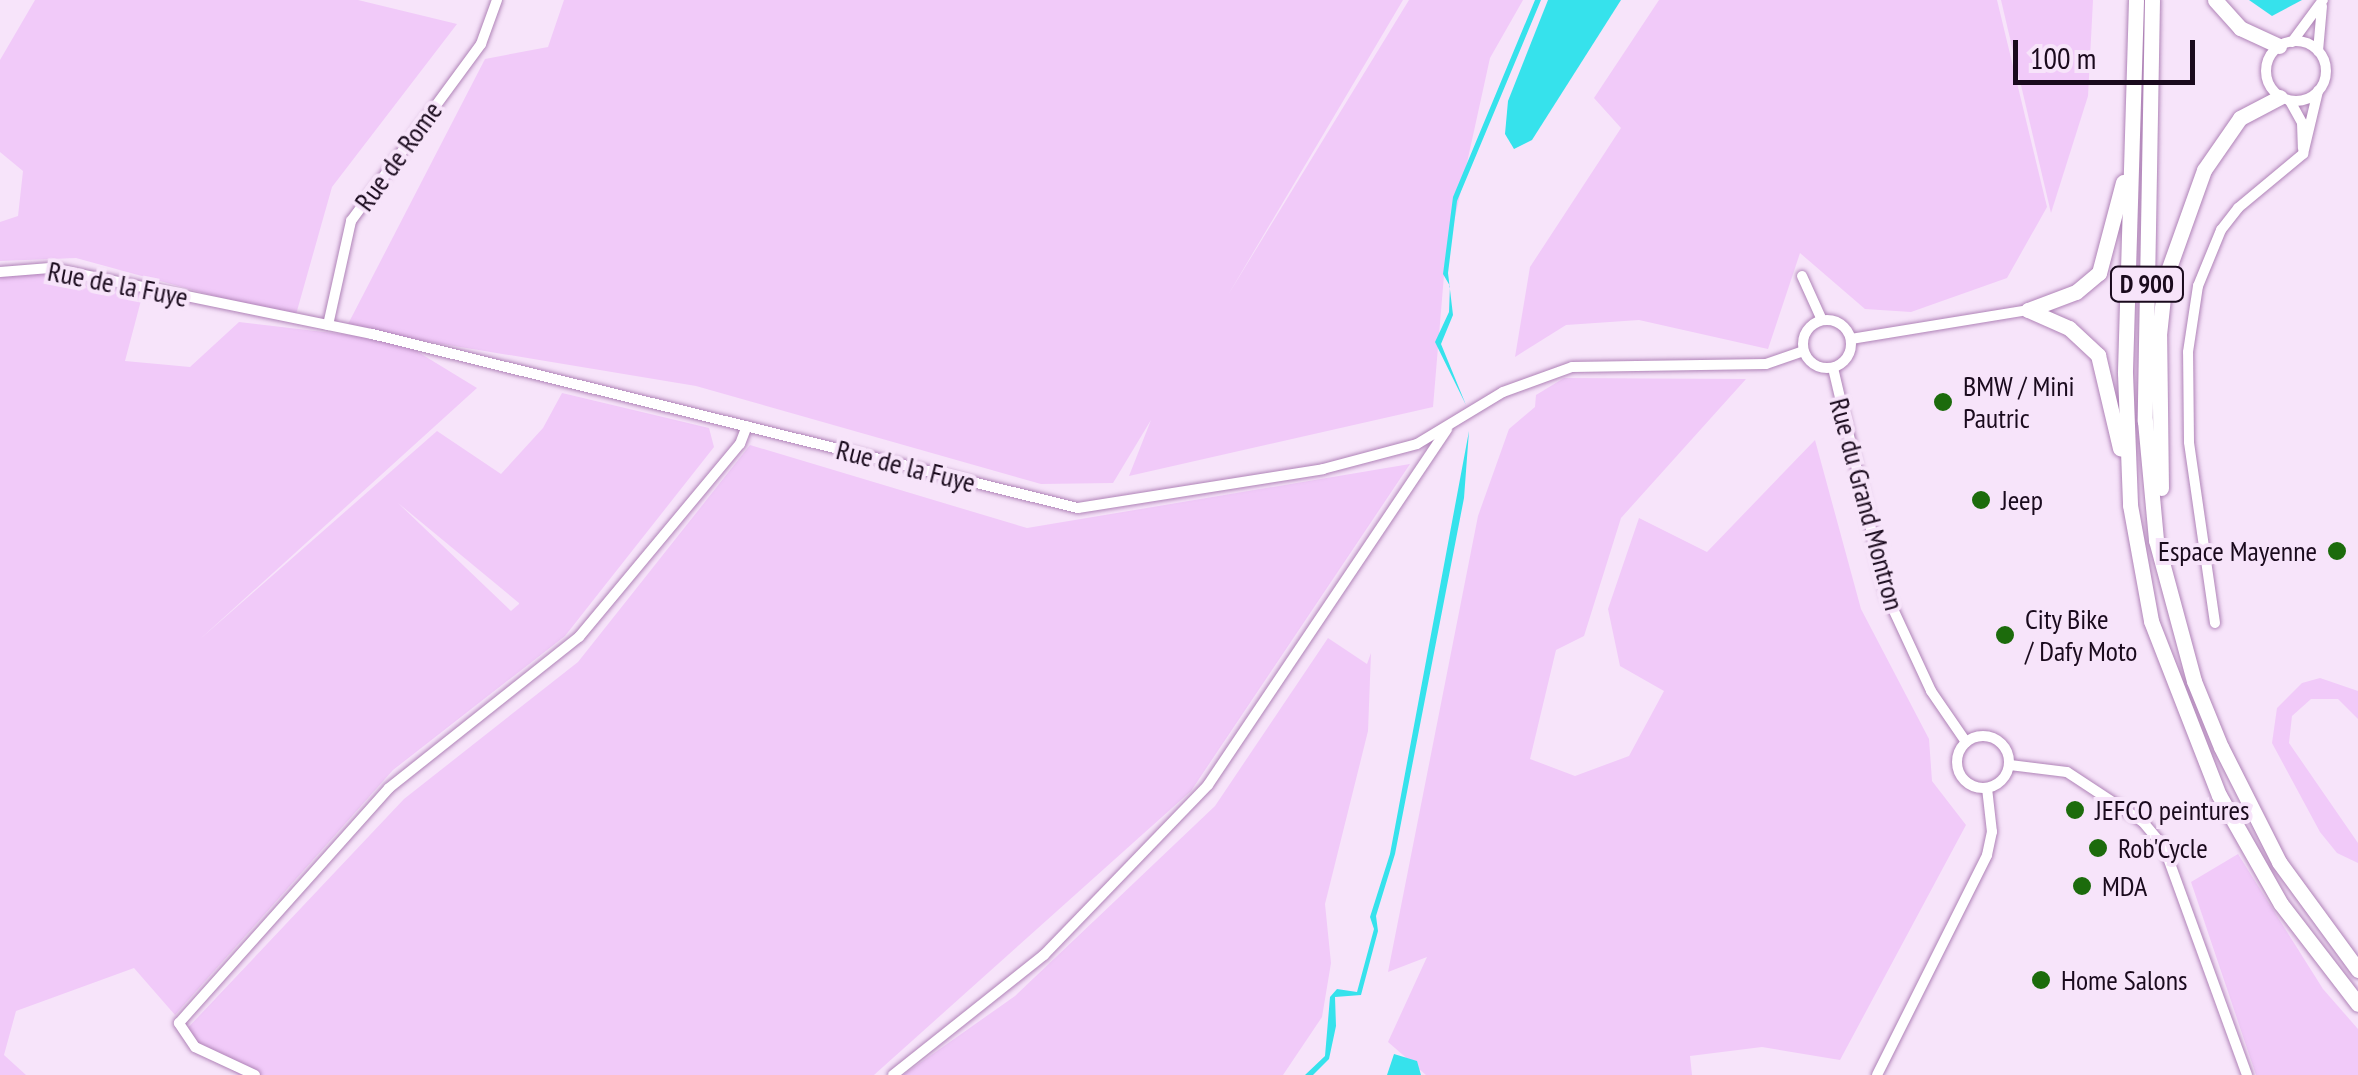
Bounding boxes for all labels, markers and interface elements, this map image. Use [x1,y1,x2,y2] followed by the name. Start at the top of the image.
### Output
[2018,20,2200,82] scale bar
[2030,38,2096,77] text: 100 m
[347,95,449,217] street label: Rue de Rome
[45,254,191,314] street label: Rue de la Fuye
[2110,264,2184,304] road number: D 900
[1963,369,2075,435] place label: BMW / Mini Pautric
[1932,391,1954,413] marker: BMW / Mini Pautric
[1823,394,1911,614] street label: Rue du Grand Montron
[833,433,979,499] street label: Rue de la Fuye
[2001,483,2043,517] place label: Jeep
[1970,489,1992,511] marker: Jeep
[2158,534,2317,568] place label: Espace Mayenne
[2326,540,2348,562] marker: Espace Mayenne
[2025,602,2138,668] place label: City Bike / Dafy Moto
[1994,624,2016,646] marker: City Bike / Dafy Moto
[2095,793,2250,827] place label: JEFCO peintures
[2064,799,2086,821] marker: JEFCO peintures
[2118,831,2208,865] place label: Rob'Cycle
[2087,837,2109,859] marker: Rob'Cycle
[2102,869,2147,903] place label: MDA
[2071,875,2093,897] marker: MDA
[2061,963,2187,997] place label: Home Salons
[2030,969,2052,991] marker: Home Salons

